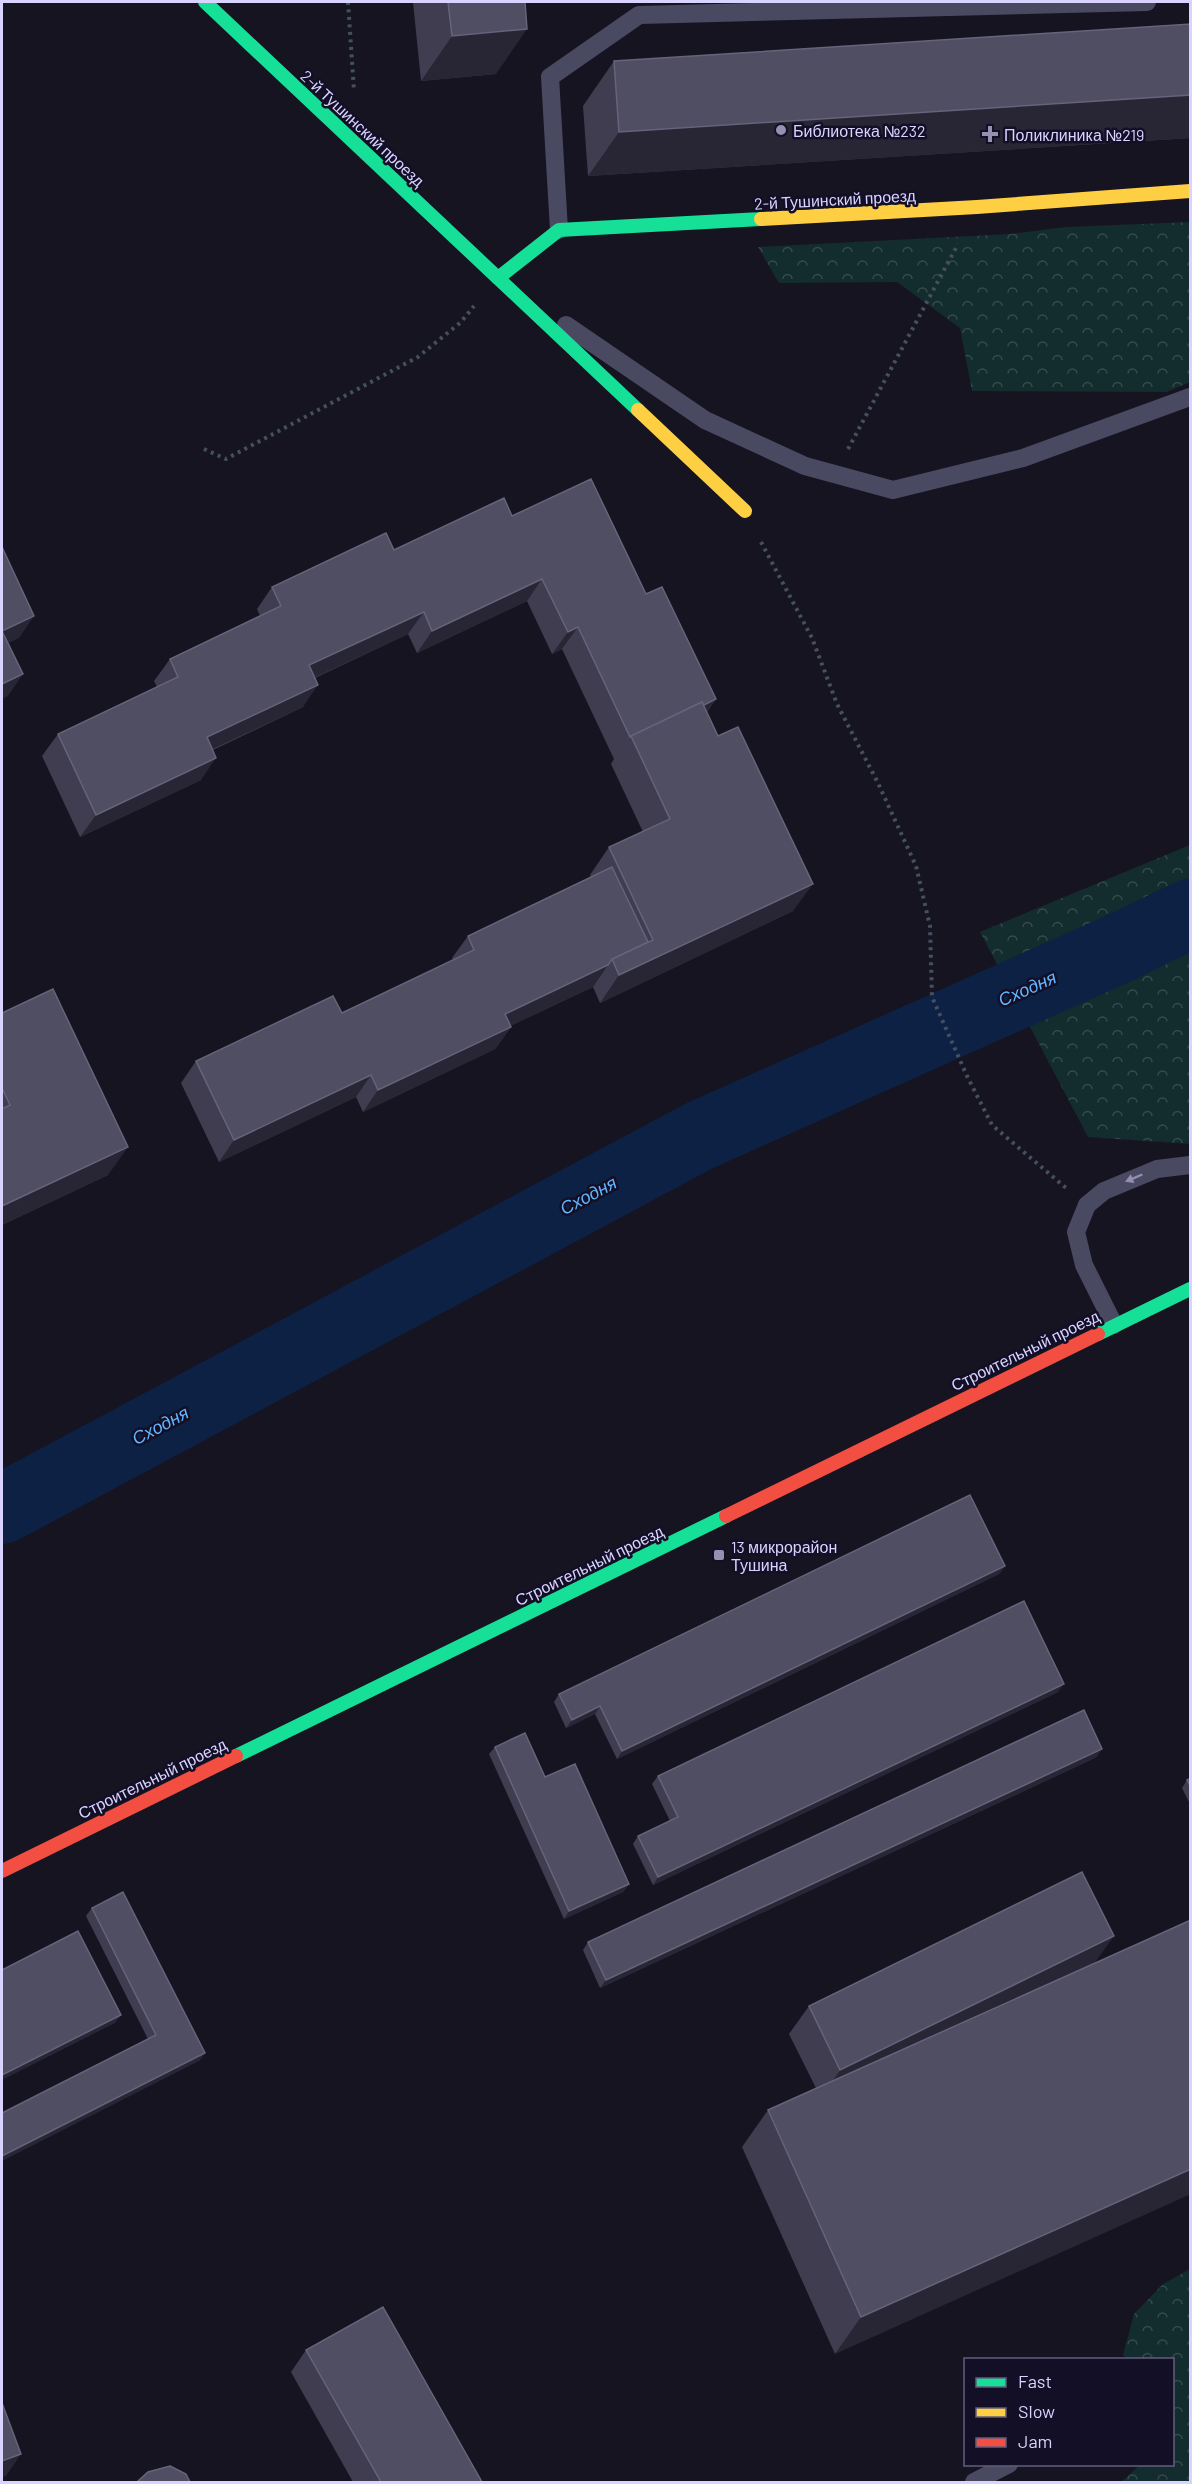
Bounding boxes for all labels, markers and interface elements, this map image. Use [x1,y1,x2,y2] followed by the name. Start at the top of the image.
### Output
[297,66,429,191] street label: 2-й Тушинский проезд
[793,121,926,140] place label: Библиотека №232
[774,123,788,137] marker: Библиотека №232
[981,125,999,143] marker: Поликлиника №219
[1004,125,1144,144] place label: Поликлиника №219
[754,185,917,213] street label: 2-й Тушинский проезд
[995,965,1060,1011] water label: Сходня
[556,1171,621,1219] water label: Сходня
[1126,1174,1143,1183] one-way arrow
[948,1306,1103,1394] street label: Строительный проезд
[128,1401,193,1449] water label: Сходня
[512,1521,667,1609] street label: Строительный проезд
[731,1537,837,1574] place label: 13 микрорайон Тушина
[712,1548,726,1562] marker: 13 микрорайон Тушина
[75,1734,230,1822] street label: Строительный проезд
[964,2358,1174,2466] legend
[1018,2370,1052,2392] text: Fast
[1018,2400,1055,2422] text: Slow
[1018,2430,1052,2452] text: Jam

